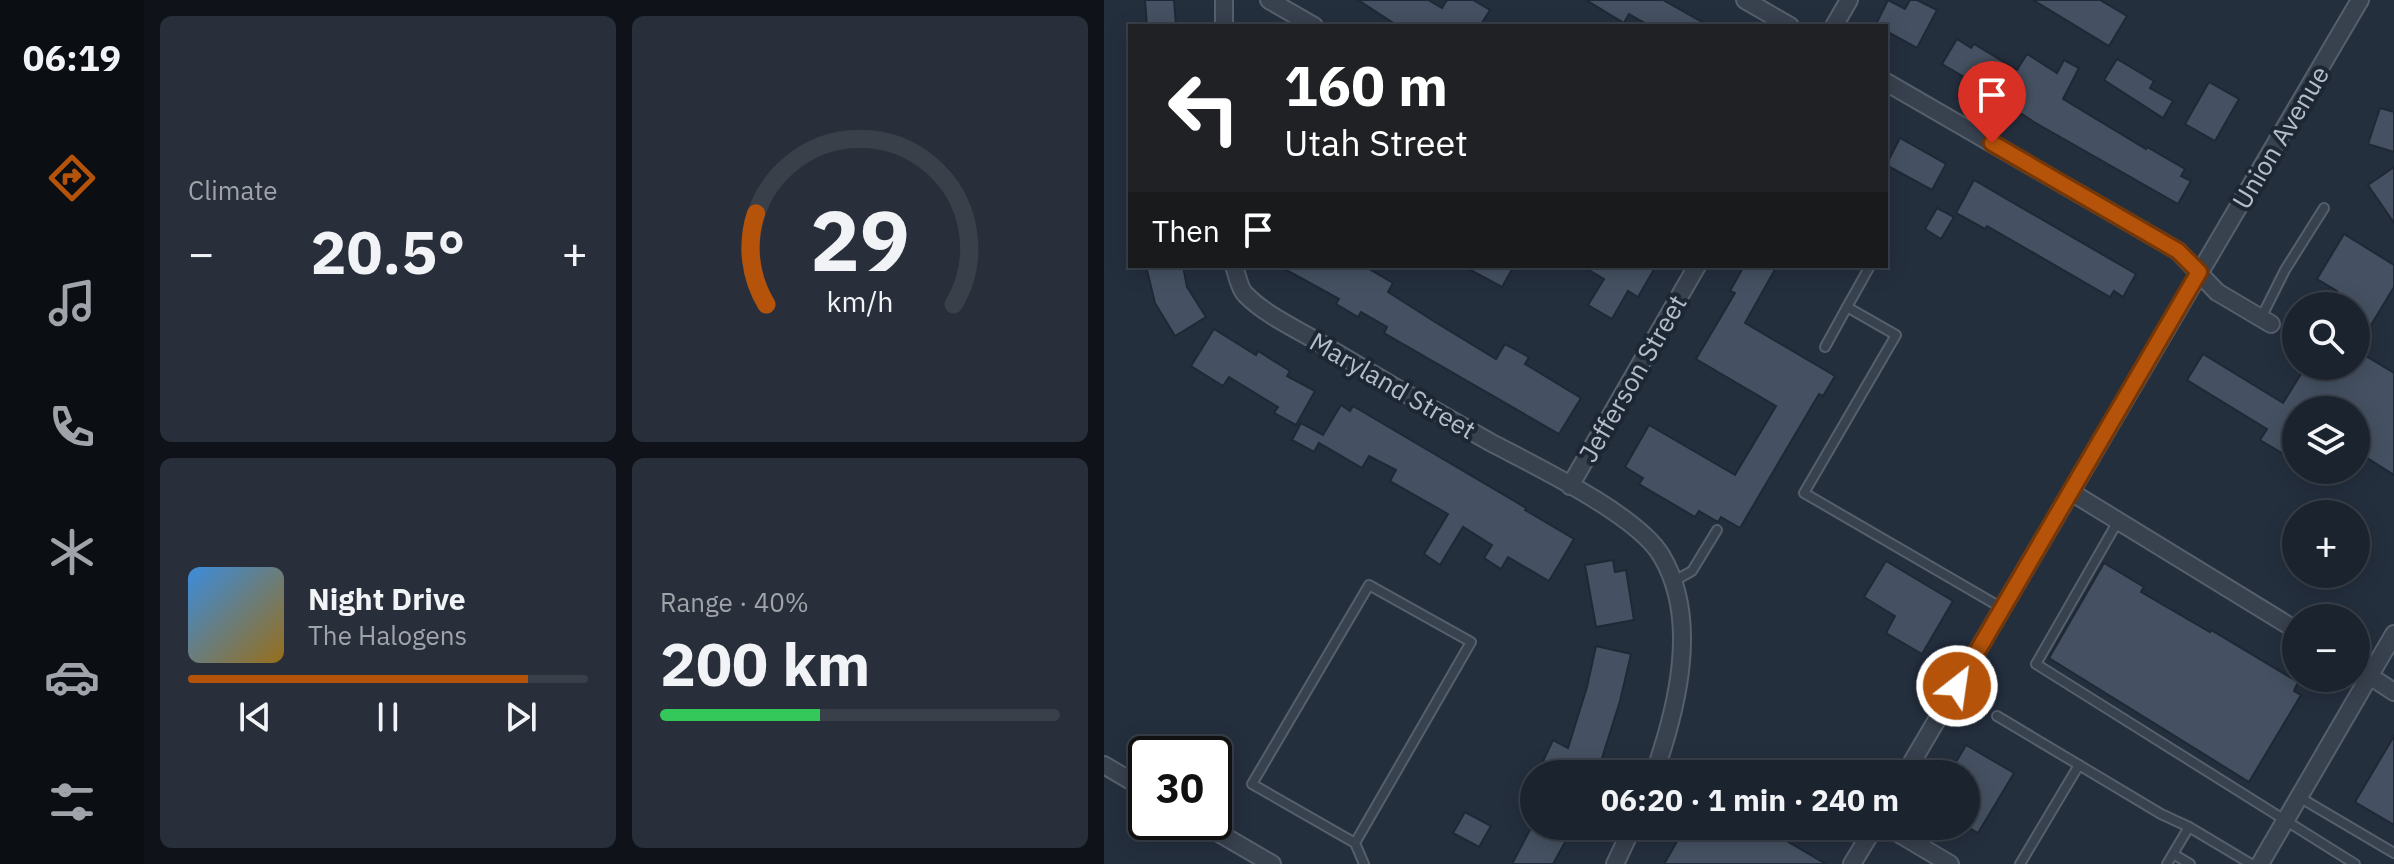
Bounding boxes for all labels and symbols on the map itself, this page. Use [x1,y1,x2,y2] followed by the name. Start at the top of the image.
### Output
[2224,59,2336,215] street label: Union Avenue
[1958,61,2026,143] pin
[1570,288,1694,468] street label: Jefferson Street
[1304,324,1482,446] street label: Maryland Street
[1915,644,1999,728] position arrow
[1128,736,1232,840] speed limit sign: 30

